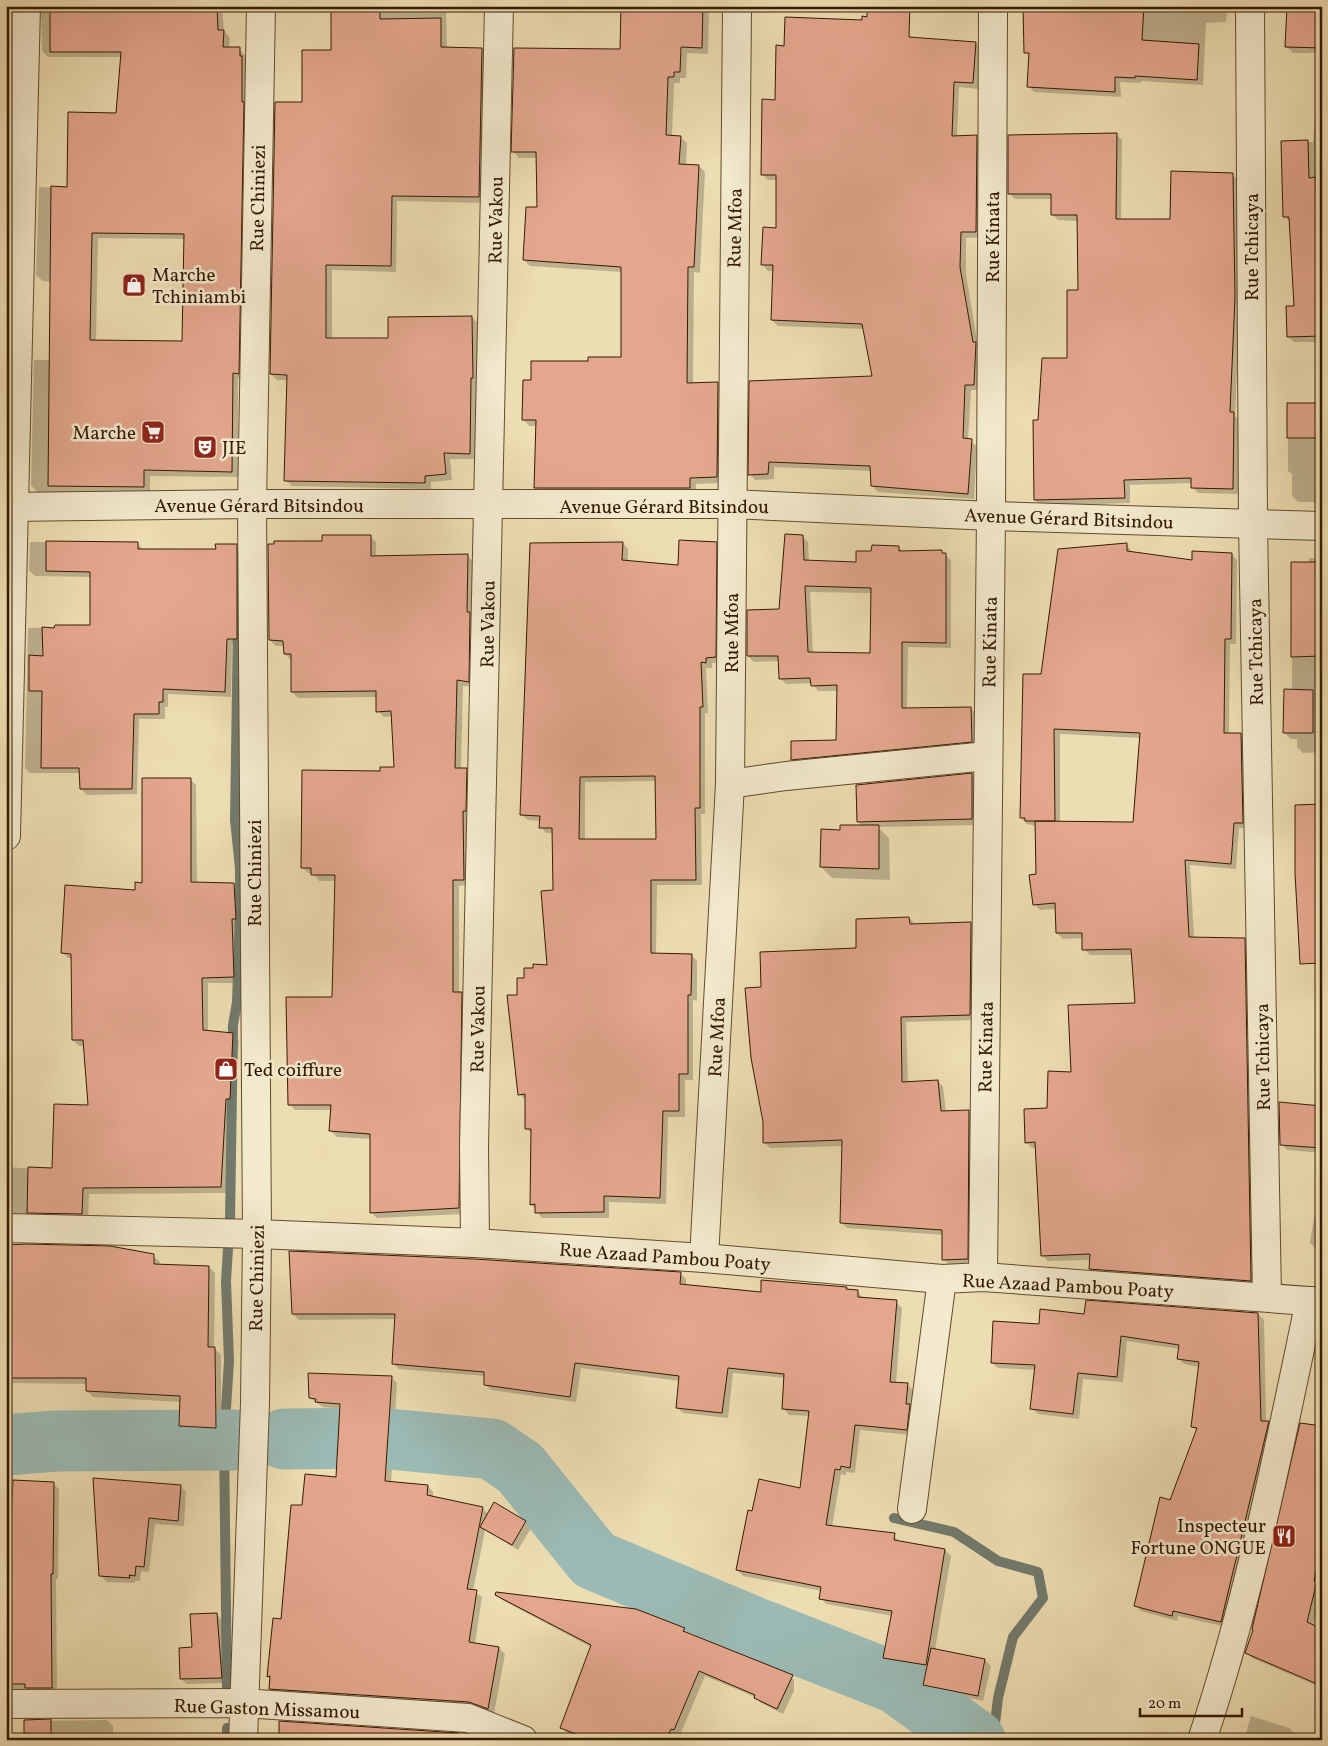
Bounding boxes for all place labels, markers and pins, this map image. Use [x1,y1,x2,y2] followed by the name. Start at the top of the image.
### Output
[152,263,247,311] place label: Marche Tchiniambi
[121,272,147,298] shop icon: Marche Tchiniambi
[140,419,166,445] supermarket icon: Marche
[73,421,136,447] place label: Marche
[192,434,218,460] theatre icon: JIE
[222,436,246,462] place label: JIE
[213,1056,239,1082] shop icon: Ted coiffure
[244,1058,342,1084] place label: Ted coiffure
[1131,1514,1266,1562] place label: Inspecteur Fortune ONGUE
[1271,1523,1297,1549] restaurant icon: Inspecteur Fortune ONGUE

